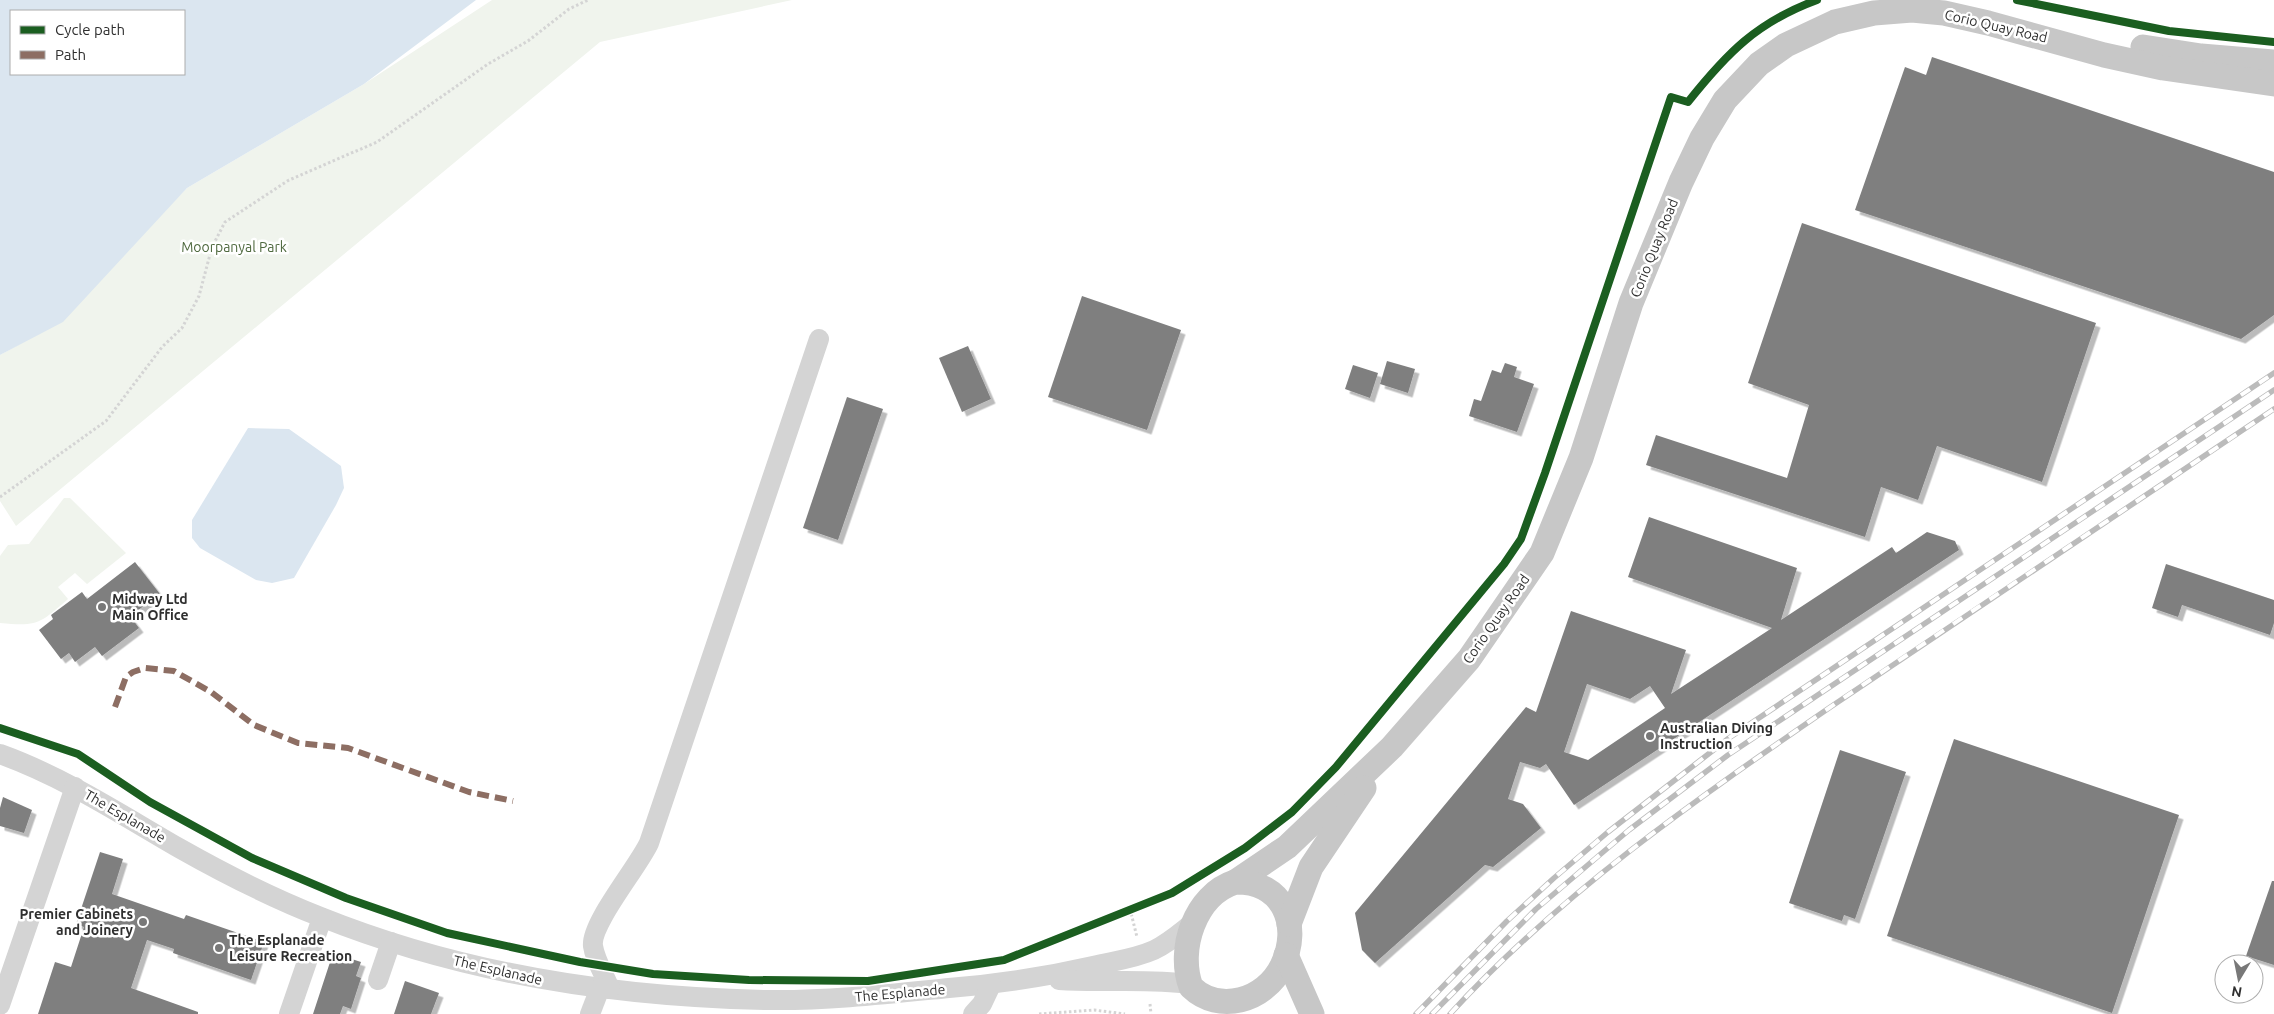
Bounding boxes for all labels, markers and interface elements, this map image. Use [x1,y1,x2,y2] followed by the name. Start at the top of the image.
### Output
[1943,6,2049,46] street label: Corio Quay Road
[10,10,185,75] legend
[55,21,125,38] text: Cycle path
[55,46,86,63] text: Path
[1627,196,1681,300] street label: Corio Quay Road
[181,239,287,255] park label: Moorpanyal Park
[1459,571,1533,667] street label: Corio Quay Road
[112,591,189,623] place label: Midway Ltd Main Office
[96,601,108,613] marker: Midway Ltd Main Office
[1660,720,1773,752] place label: Australian Diving Instruction
[1644,730,1656,742] marker: Australian Diving Instruction
[82,786,168,846] street label: The Esplanade
[20,906,134,938] place label: Premier Cabinets and Joinery
[137,916,149,928] marker: Premier Cabinets and Joinery
[229,932,352,964] place label: The Esplanade Leisure Recreation
[213,942,225,954] marker: The Esplanade Leisure Recreation
[452,952,544,988] street label: The Esplanade
[2214,954,2264,1004] north arrow
[854,981,946,1005] street label: The Esplanade
[2230,983,2243,1001] text: N

